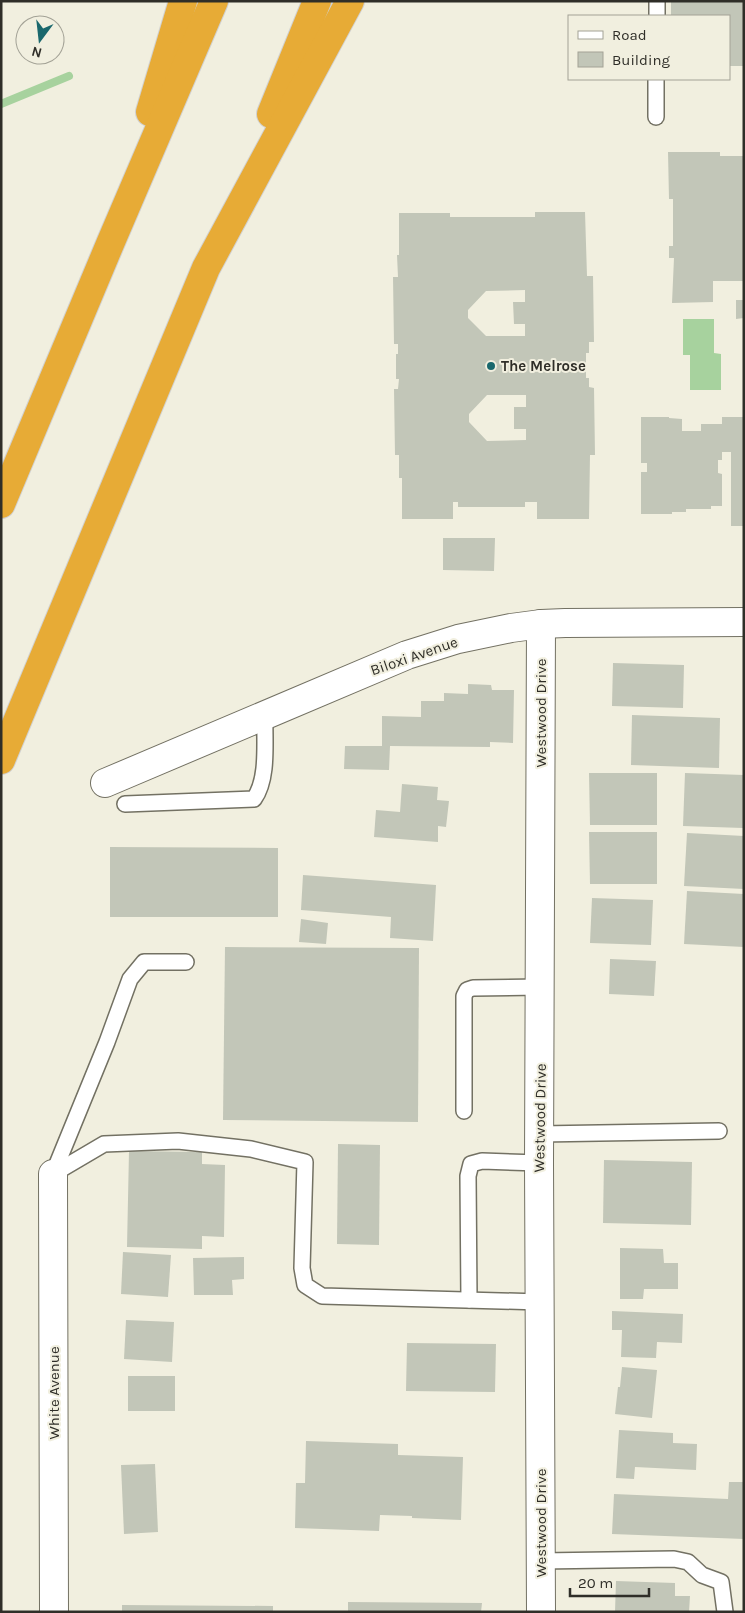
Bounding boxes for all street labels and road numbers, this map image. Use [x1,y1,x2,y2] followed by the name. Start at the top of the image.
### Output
[368,633,460,679] street label: Biloxi Avenue
[532,659,550,767] street label: Westwood Drive
[530,1063,550,1173] street label: Westwood Drive
[45,1346,63,1440] street label: White Avenue
[532,1469,550,1577] street label: Westwood Drive

